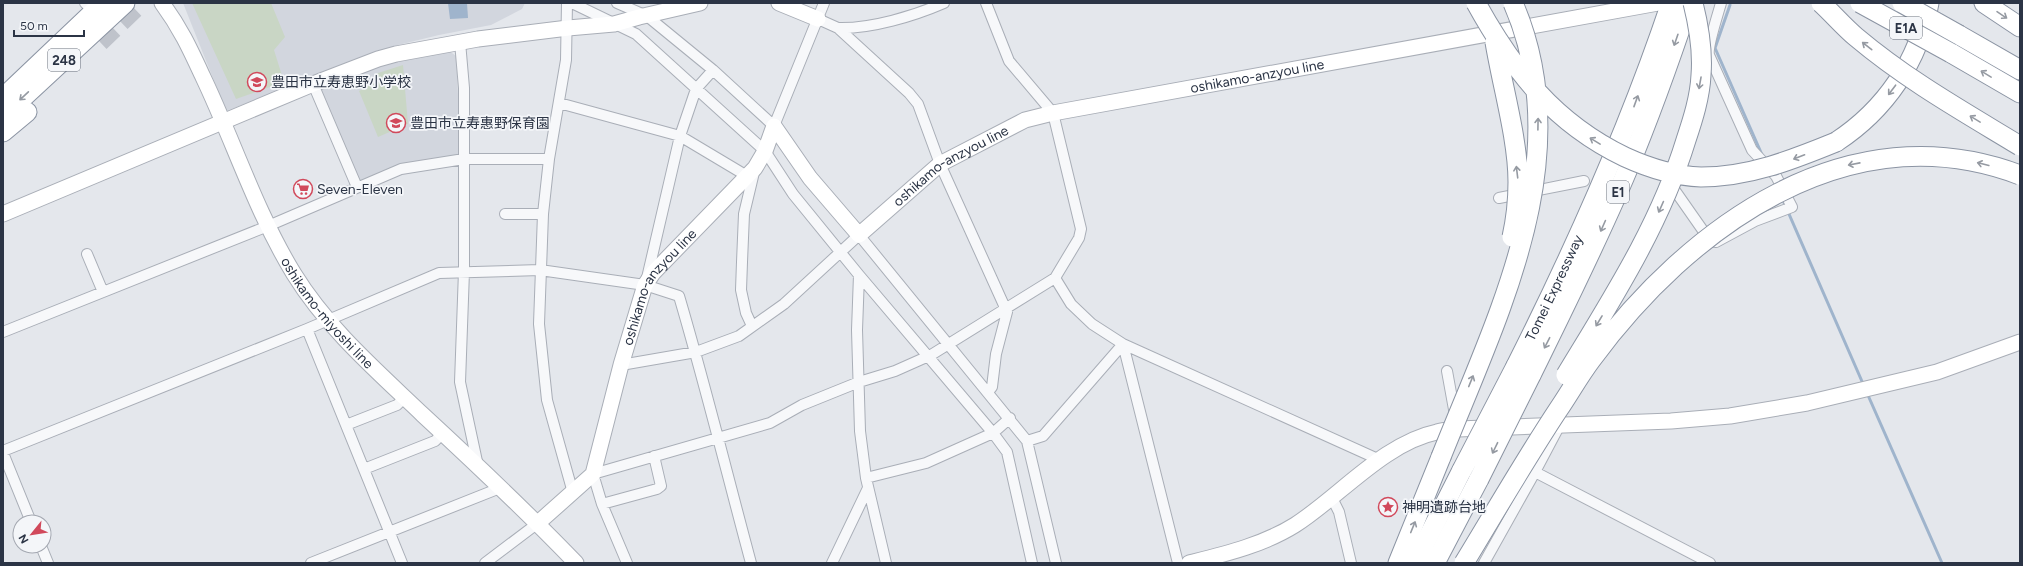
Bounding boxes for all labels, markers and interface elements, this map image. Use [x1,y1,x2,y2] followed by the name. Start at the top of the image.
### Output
[1996,11,2007,19] one-way arrow
[14,12,84,38] scale bar
[1890,17,1922,39] road number: E1A
[20,19,48,33] text: 50 m
[1672,34,1680,46] one-way arrow
[1862,42,1873,50] one-way arrow
[48,49,80,71] road number: 248
[1189,56,1326,97] street label: oshikamo-anzyou line
[1980,69,1992,77] one-way arrow
[246,71,268,93] school or university icon: 豊田市立寿恵野小学校
[271,74,411,91] place label: 豊田市立寿恵野小学校
[1696,76,1704,89] one-way arrow
[1888,84,1897,95] one-way arrow
[19,92,29,101] one-way arrow
[1632,96,1640,108] one-way arrow
[385,112,407,134] school or university icon: 豊田市立寿惠野保育園
[1969,114,1981,122] one-way arrow
[410,115,550,132] place label: 豊田市立寿惠野保育園
[1534,118,1542,131] one-way arrow
[890,122,1012,210] street label: oshikamo-anzyou line
[1589,136,1601,144] one-way arrow
[1794,153,1806,161] one-way arrow
[1977,160,1990,167] one-way arrow
[1848,161,1861,169] one-way arrow
[1513,166,1521,179] one-way arrow
[292,178,314,200] supermarket icon: Seven-Eleven
[317,181,403,198] place label: Seven-Eleven
[1607,181,1629,203] road number: E1
[1657,200,1665,212] one-way arrow
[1599,219,1606,231] one-way arrow
[619,225,701,347] street label: oshikamo-anzyou line
[1522,232,1587,344] street label: Tomei Expressway
[277,254,377,373] street label: oshikamo-miyoshi line
[1595,315,1603,326] one-way arrow
[1543,337,1550,349] one-way arrow
[1468,376,1476,388] one-way arrow
[1491,441,1498,453] one-way arrow
[1377,496,1399,518] place icon: 神明遺跡台地
[1402,499,1486,516] place label: 神明遺跡台地
[12,514,52,554] north arrow
[1410,522,1417,534] one-way arrow
[16,532,32,546] text: N

